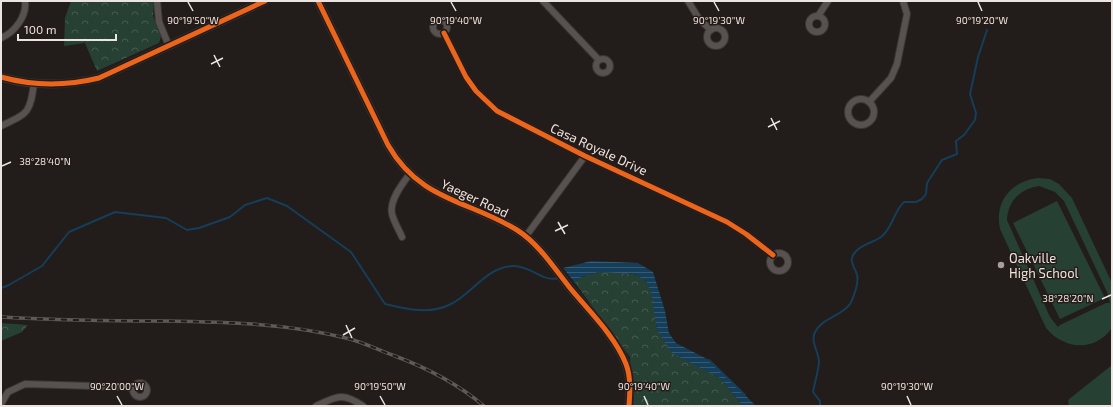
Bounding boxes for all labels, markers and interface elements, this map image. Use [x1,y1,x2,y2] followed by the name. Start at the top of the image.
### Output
[167,14,219,26] text: 90°19'50"W
[430,14,483,26] text: 90°19'40"W
[693,14,745,26] text: 90°19'30"W
[956,14,1008,26] text: 90°19'20"W
[18,16,116,42] scale bar
[24,22,56,36] text: 100 m
[548,120,650,178] street label: Casa Royale Drive
[19,155,71,167] text: 38°28'40"N
[439,175,511,221] street label: Yaeger Road
[1009,250,1079,281] place label: Oakville High School
[996,260,1006,270] marker: Oakville High School
[1042,292,1094,304] text: 38°28'20"N
[90,380,145,392] text: 90°20'00"W
[354,380,406,392] text: 90°19'50"W
[618,380,671,392] text: 90°19'40"W
[881,380,933,392] text: 90°19'30"W

